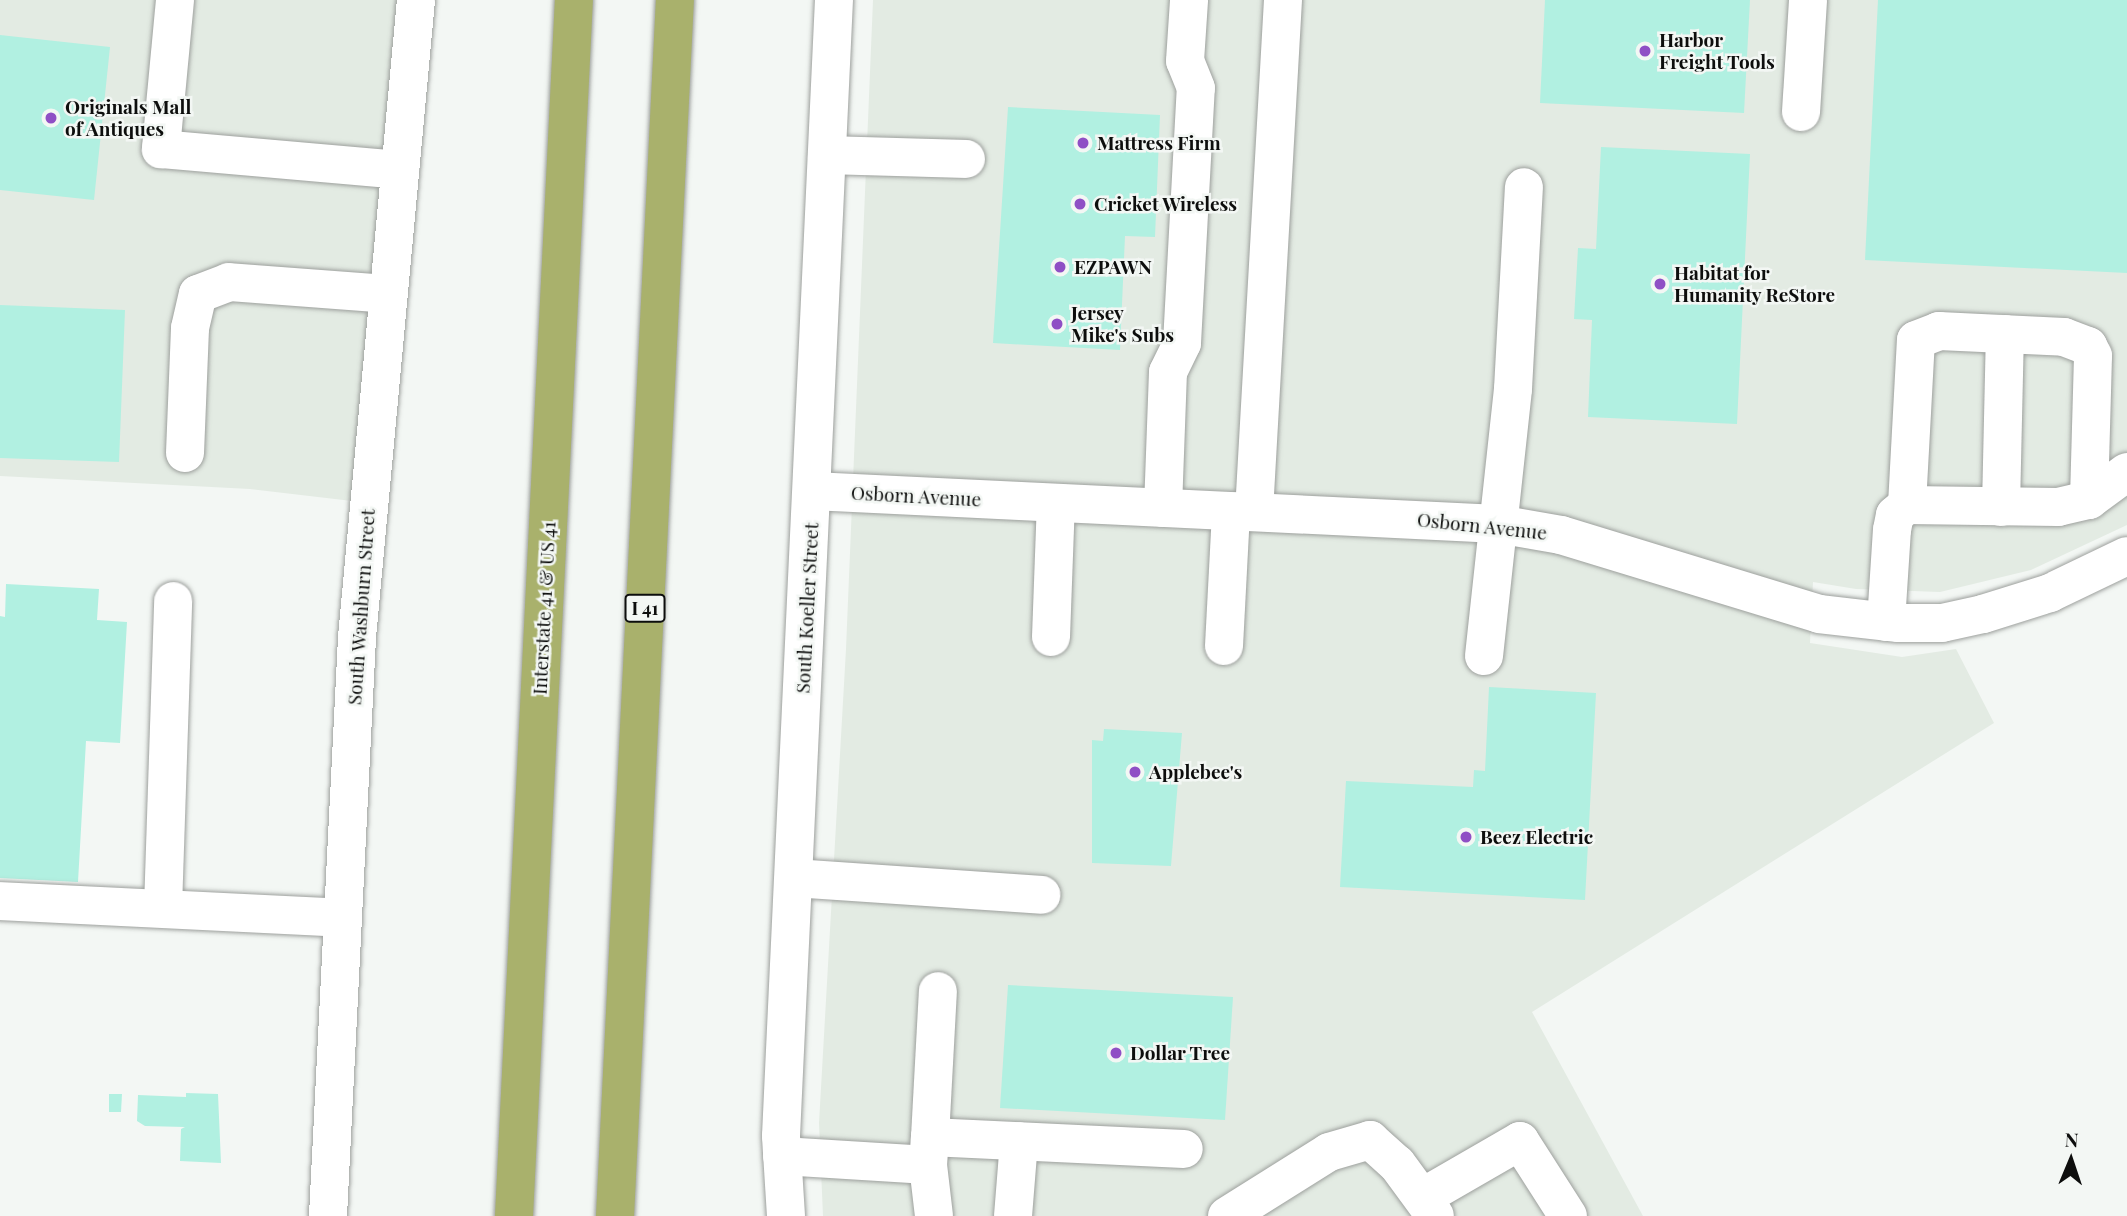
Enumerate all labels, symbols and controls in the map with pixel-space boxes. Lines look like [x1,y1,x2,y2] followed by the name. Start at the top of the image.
[1659,29,1775,73] place label: Harbor Freight Tools
[1637,43,1653,59] marker: Harbor Freight Tools
[65,96,191,140] place label: Originals Mall of Antiques
[43,110,59,126] marker: Originals Mall of Antiques
[1097,132,1221,154] place label: Mattress Firm
[1075,135,1091,151] marker: Mattress Firm
[1094,193,1238,215] place label: Cricket Wireless
[1072,196,1088,212] marker: Cricket Wireless
[1074,256,1152,278] place label: EZPAWN
[1052,259,1068,275] marker: EZPAWN
[1674,262,1836,306] place label: Habitat for Humanity ReStore
[1652,276,1668,292] marker: Habitat for Humanity ReStore
[1071,302,1174,346] place label: Jersey Mike's Subs
[1049,316,1065,332] marker: Jersey Mike's Subs
[850,481,982,511] street label: Osborn Avenue
[343,508,379,706] street label: South Washburn Street
[1416,508,1548,544] street label: Osborn Avenue
[528,520,560,696] street label: Interstate 41 & US 41
[791,522,823,694] street label: South Koeller Street
[624,594,666,622] road number: I 41
[1149,761,1242,783] place label: Applebee's
[1127,764,1143,780] marker: Applebee's
[1480,826,1593,848] place label: Beez Electric
[1458,829,1474,845] marker: Beez Electric
[1130,1042,1231,1064] place label: Dollar Tree
[1108,1045,1124,1061] marker: Dollar Tree
[2036,1125,2106,1195] north arrow
[2064,1126,2079,1152] text: N

